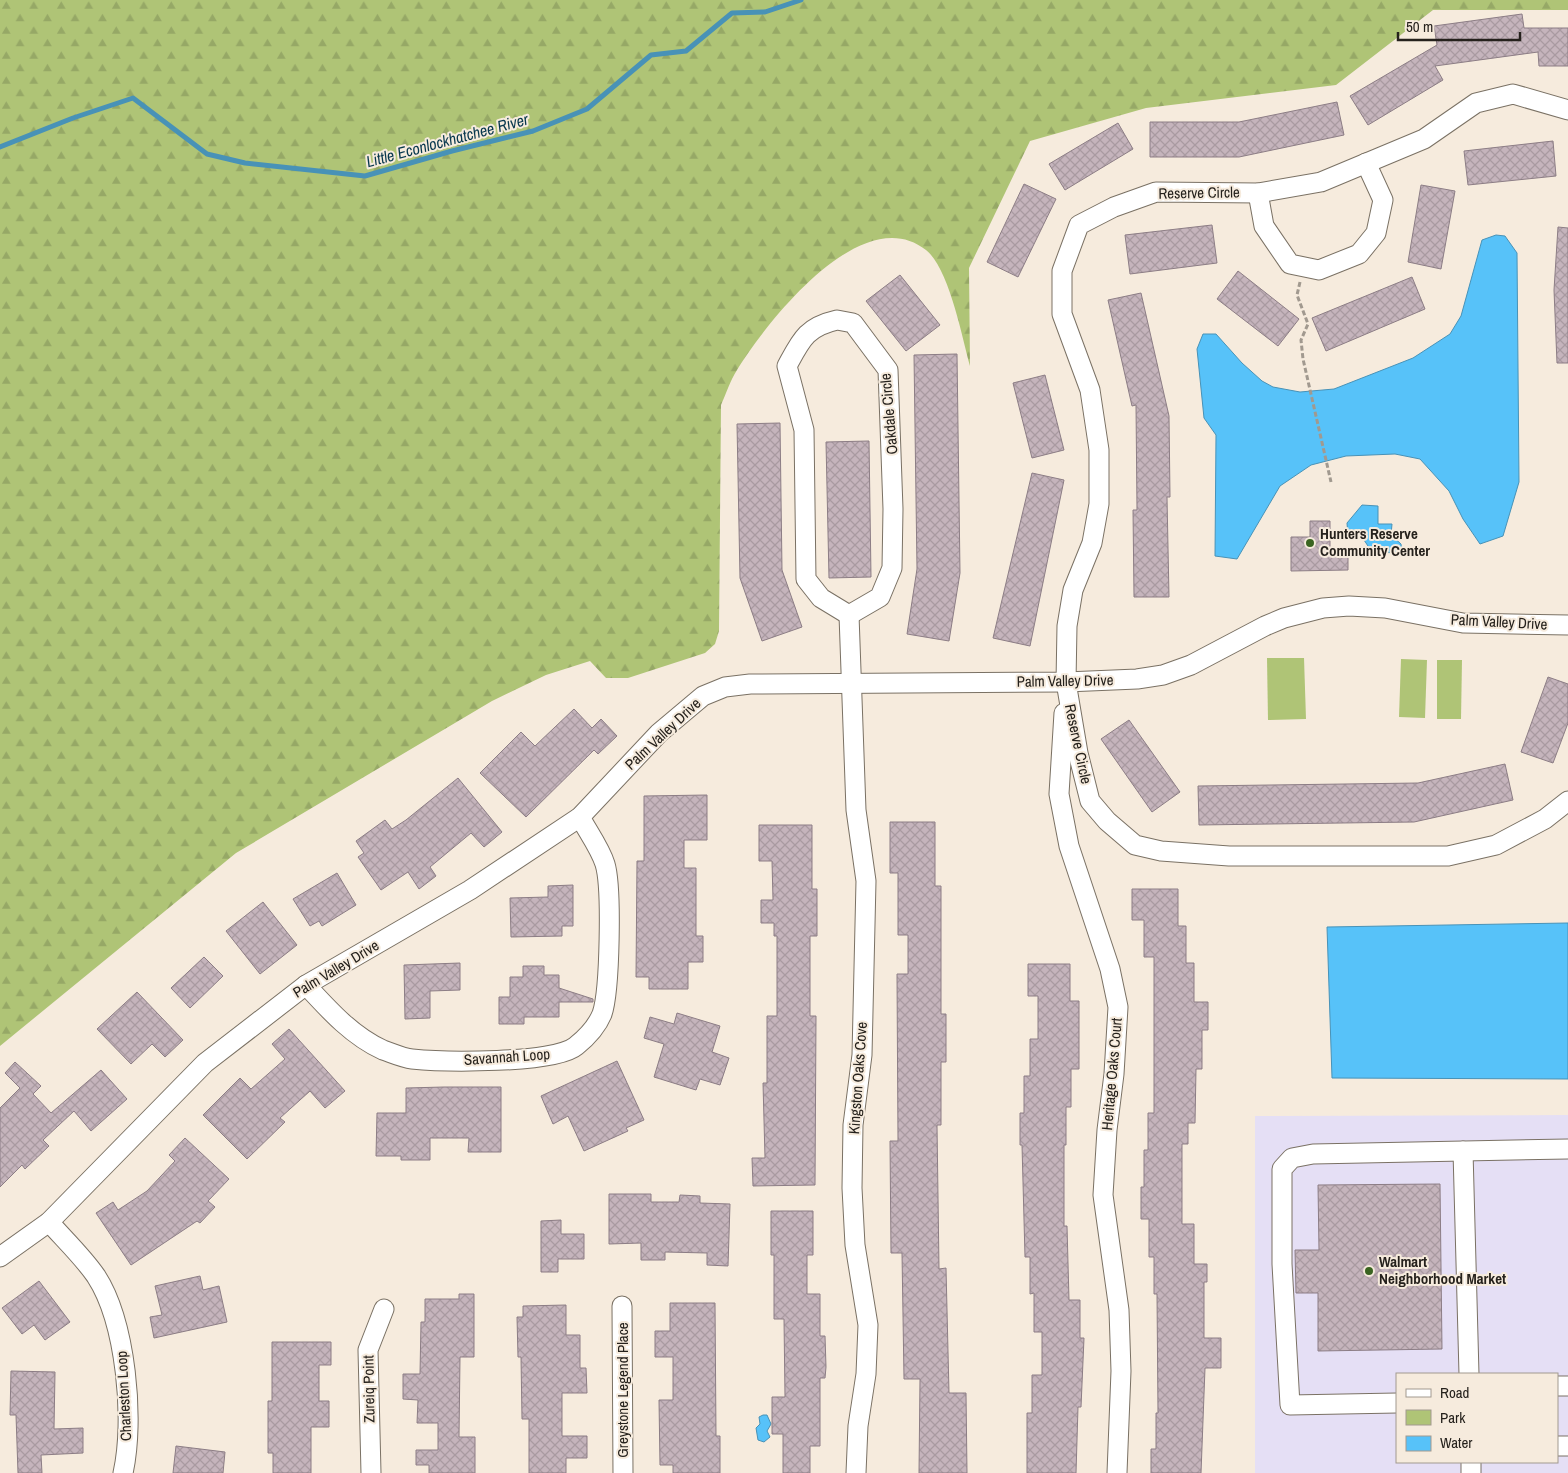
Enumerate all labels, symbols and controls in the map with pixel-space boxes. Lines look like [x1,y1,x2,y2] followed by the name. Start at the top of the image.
[1398,10,1520,42] scale bar
[1406,16,1433,37] text: 50 m
[363,108,531,172] water label: Little Econlockhatchee River
[1158,181,1240,204] street label: Reserve Circle
[874,372,903,455] street label: Oakdale Circle
[1320,523,1430,561] place label: Hunters Reserve Community Center
[1304,537,1316,549] marker: Hunters Reserve Community Center
[1450,608,1548,635] street label: Palm Valley Drive
[1016,669,1114,692] street label: Palm Valley Drive
[620,693,705,774] street label: Palm Valley Drive
[1060,702,1097,786] street label: Reserve Circle
[289,935,383,1003] street label: Palm Valley Drive
[1096,1016,1127,1131] street label: Heritage Oaks Court
[843,1021,872,1135] street label: Kingston Oaks Cove
[463,1043,551,1070] street label: Savannah Loop
[1379,1251,1506,1289] place label: Walmart Neighborhood Market
[1363,1265,1375,1277] marker: Walmart Neighborhood Market
[612,1322,633,1458] street label: Greystone Legend Place
[111,1350,136,1442] street label: Charleston Loop
[357,1354,380,1423] street label: Zureiq Point
[1396,1373,1558,1463] legend
[1440,1382,1469,1403] text: Road
[1440,1407,1466,1428] text: Park
[1440,1432,1472,1453] text: Water

